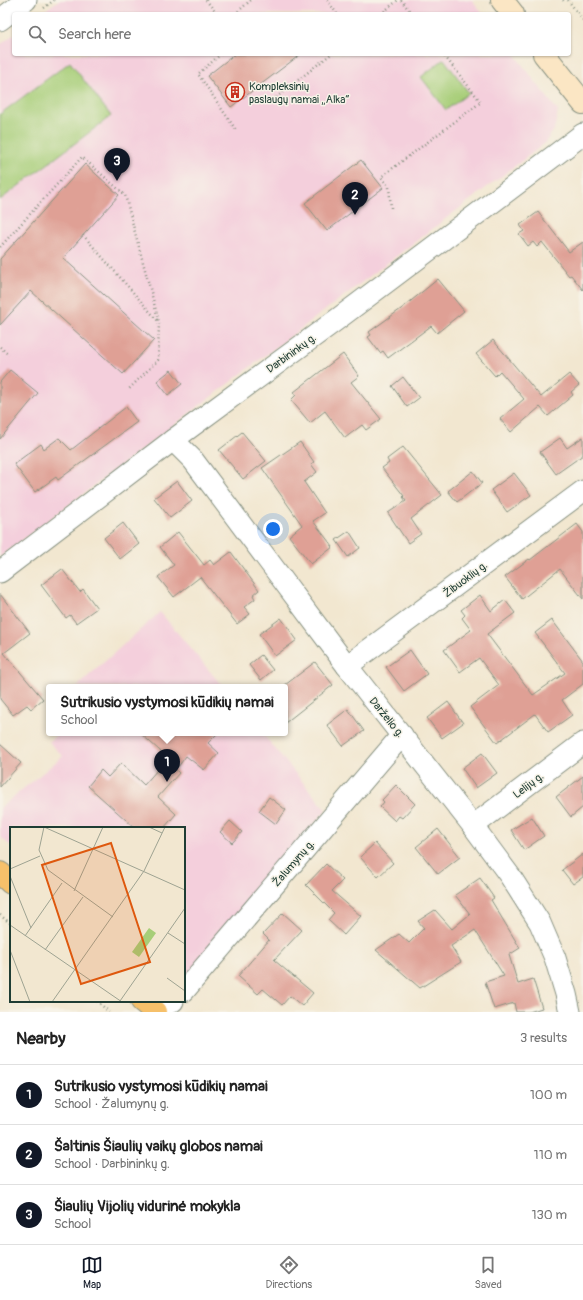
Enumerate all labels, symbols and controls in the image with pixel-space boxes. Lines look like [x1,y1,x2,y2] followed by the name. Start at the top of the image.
[12,12,571,56] search box
[26,23,48,45] icon: search
[58,25,131,44] text: Search here
[249,80,350,106] place label: Kompleksinių paslaugų namai „Alka“
[224,81,246,103] building icon: Kompleksinių paslaugų namai „Alka“
[104,148,130,181] pin: 3
[342,182,368,215] pin: 2
[264,331,319,376] street label: Darbininkų g.
[263,519,283,539] your location
[441,559,490,600] street label: Žibuoklių g.
[46,684,288,736] popup
[60,693,274,712] text: Sutrikusio vystymosi kūdikių namai
[366,695,407,740] street label: Darželio g.
[60,712,98,728] text: School
[154,749,180,782] pin: 1
[510,770,546,801] street label: Lelijų g.
[10,827,185,1002] inset map
[270,837,317,889] street label: Žalumynų g.
[16,1028,65,1049] text: Nearby
[520,1030,567,1046] text: 3 results
[54,1077,268,1096] text: Sutrikusio vystymosi kūdikių namai
[26,1087,32,1103] text: 1
[530,1087,567,1103] text: 100 m
[54,1096,169,1112] text: School · Žalumynų g.
[54,1137,263,1156] text: Šaltinis Šiaulių vaikų globos namai
[25,1147,33,1163] text: 2
[534,1147,567,1163] text: 110 m
[54,1156,170,1172] text: School · Darbininkų g.
[54,1197,241,1216] text: Šiaulių Vijolių vidurinė mokykla
[25,1207,33,1223] text: 3
[531,1207,567,1223] text: 130 m
[54,1216,91,1232] text: School
[81,1254,103,1291] tab: Map
[265,1254,312,1291] tab: Directions
[475,1254,502,1291] tab: Saved

